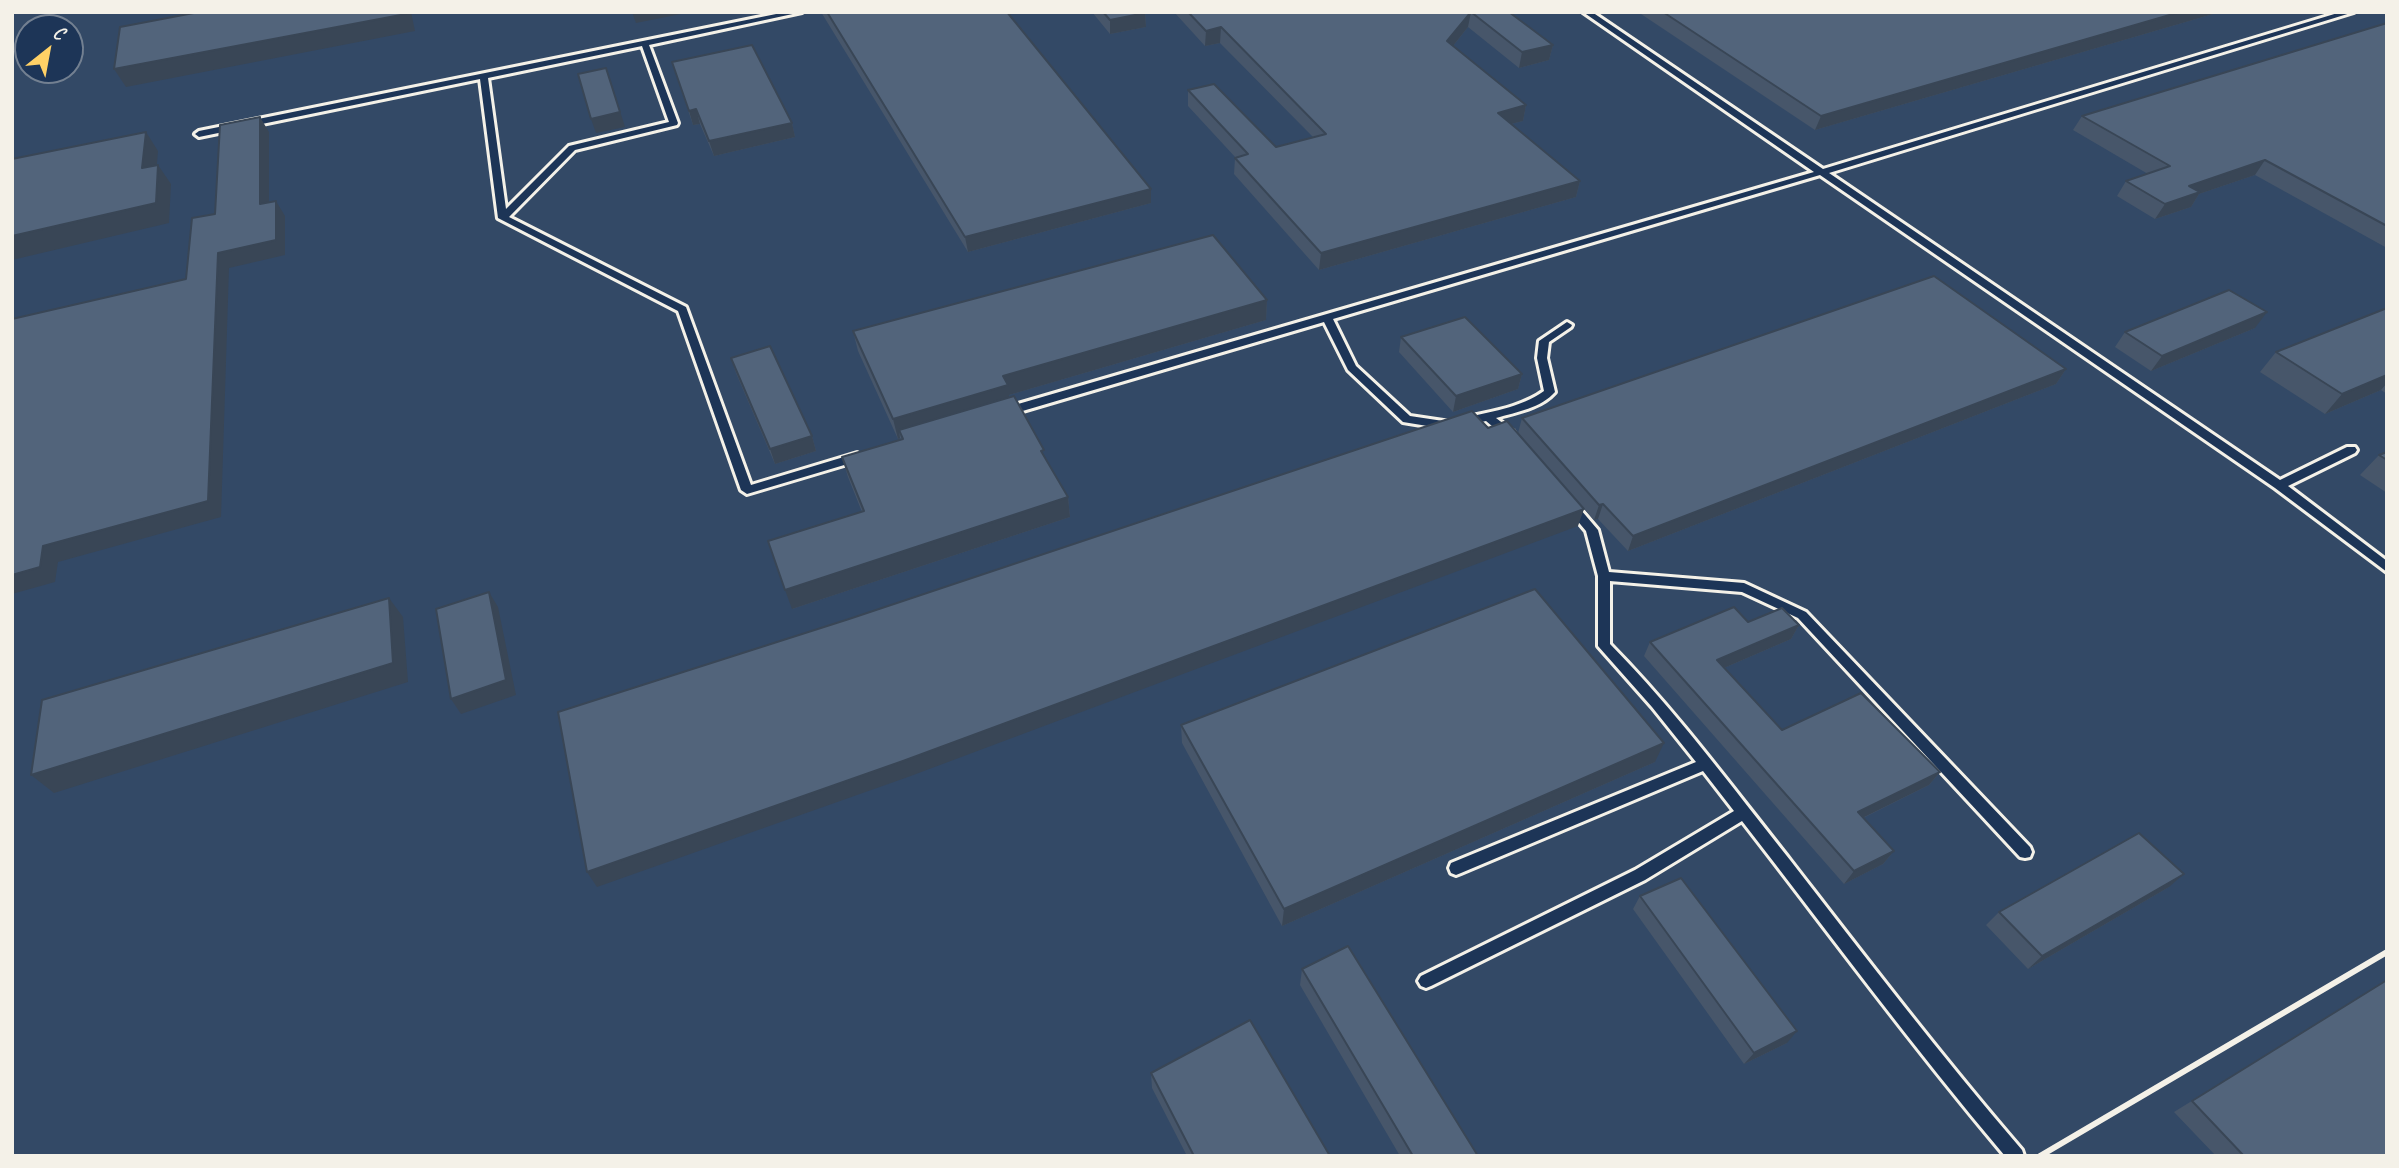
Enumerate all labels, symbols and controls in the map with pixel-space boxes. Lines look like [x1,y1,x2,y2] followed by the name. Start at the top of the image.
[14,14,84,84] north arrow
[49,20,69,45] text: С

